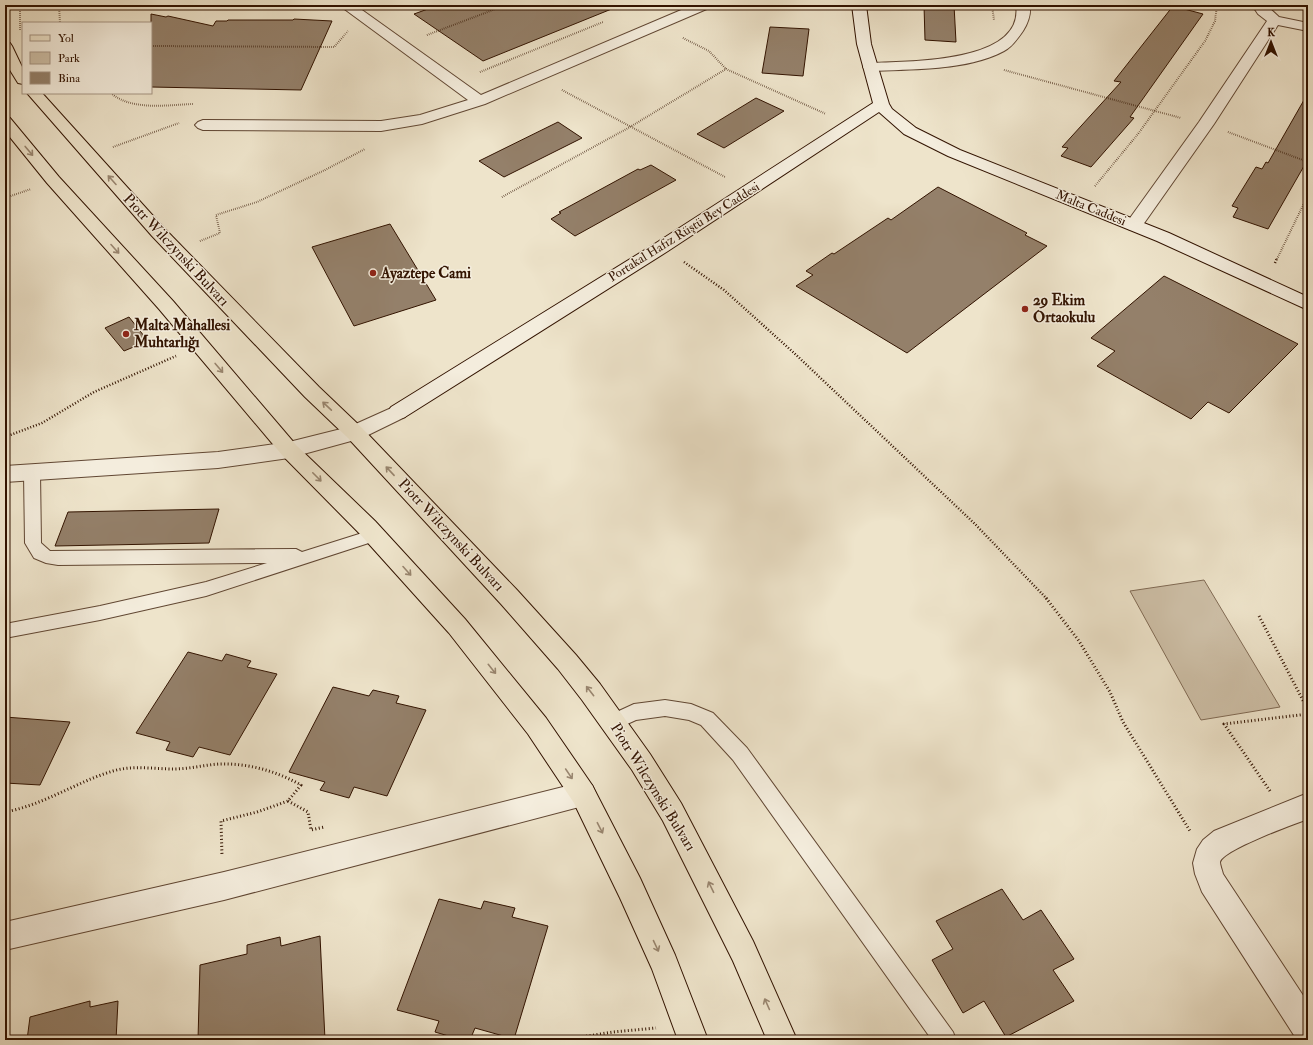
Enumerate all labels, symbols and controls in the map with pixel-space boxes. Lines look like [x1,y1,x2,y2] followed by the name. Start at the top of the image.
[22,22,152,94] legend
[1251,22,1291,62] north arrow
[1267,26,1276,39] text: K
[58,31,74,46] text: Yol
[58,51,80,66] text: Park
[58,71,81,86] text: Bina
[25,146,34,157] one-way arrow
[107,175,116,186] one-way arrow
[605,178,764,286] street label: Portakal Hafız Rüştü Bey Caddesi
[1054,187,1129,230] street label: Malta Caddesi
[119,190,233,310] street label: Piotr Wilczynski Bulvarı
[111,244,120,254] one-way arrow
[380,264,471,284] place label: Ayaztepe Cami
[368,268,378,278] marker: Ayaztepe Cami
[1033,291,1096,327] place label: 29 Ekim Ortaokulu
[1020,304,1030,314] marker: 29 Ekim Ortaokulu
[133,316,230,353] place label: Malta Mahallesi Muhtarlığı
[121,329,131,339] marker: Malta Mahallesi Muhtarlığı
[215,362,224,373] one-way arrow
[321,402,332,411] one-way arrow
[385,466,395,476] one-way arrow
[312,473,322,482] one-way arrow
[394,475,508,595] street label: Piotr Wilczynski Bulvarı
[403,566,412,576] one-way arrow
[488,664,496,675] one-way arrow
[586,686,594,697] one-way arrow
[606,720,700,854] street label: Piotr Wilczynski Bulvarı
[565,768,573,779] one-way arrow
[597,822,604,834] one-way arrow
[707,881,714,893] one-way arrow
[653,939,661,951] one-way arrow
[763,998,770,1010] one-way arrow

